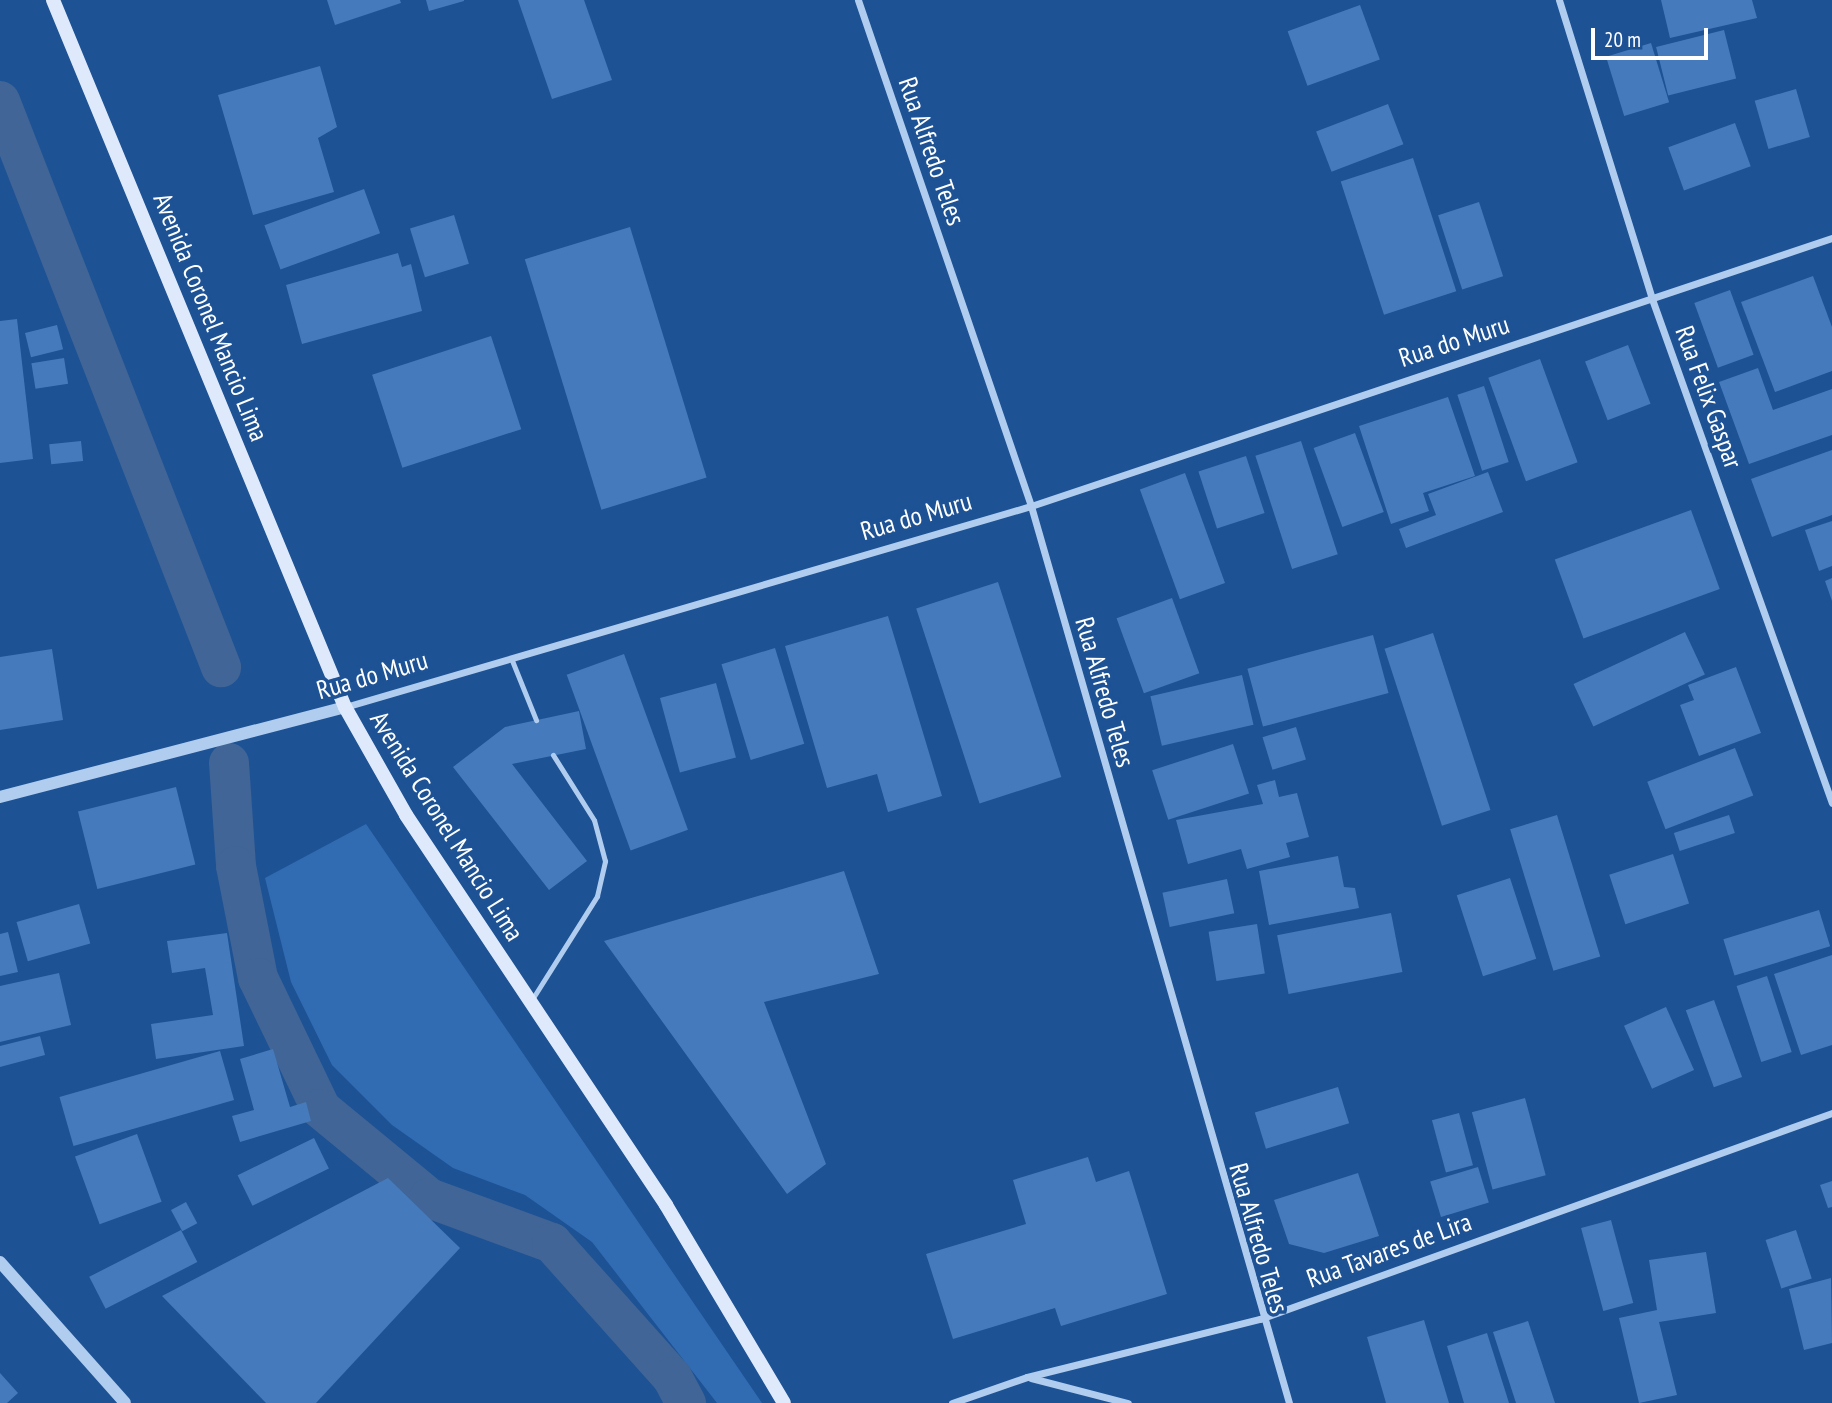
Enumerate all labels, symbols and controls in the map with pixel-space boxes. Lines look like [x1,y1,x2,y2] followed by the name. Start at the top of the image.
[1594,14,1711,58] scale bar
[1604,26,1641,53] text: 20 m
[892,72,972,230] street label: Rua Alfredo Teles
[147,188,275,446] street label: Avenida Coronel Mancio Lima
[1395,309,1513,373] street label: Rua do Muru
[1669,321,1749,473] street label: Rua Felix Gaspar
[857,485,975,547] street label: Rua do Muru
[1069,613,1141,771] street label: Rua Alfredo Teles
[313,644,431,706] street label: Rua do Muru
[364,705,530,947] street label: Avenida Coronel Mancio Lima
[1223,1159,1295,1317] street label: Rua Alfredo Teles
[1302,1206,1476,1294] street label: Rua Tavares de Lira

